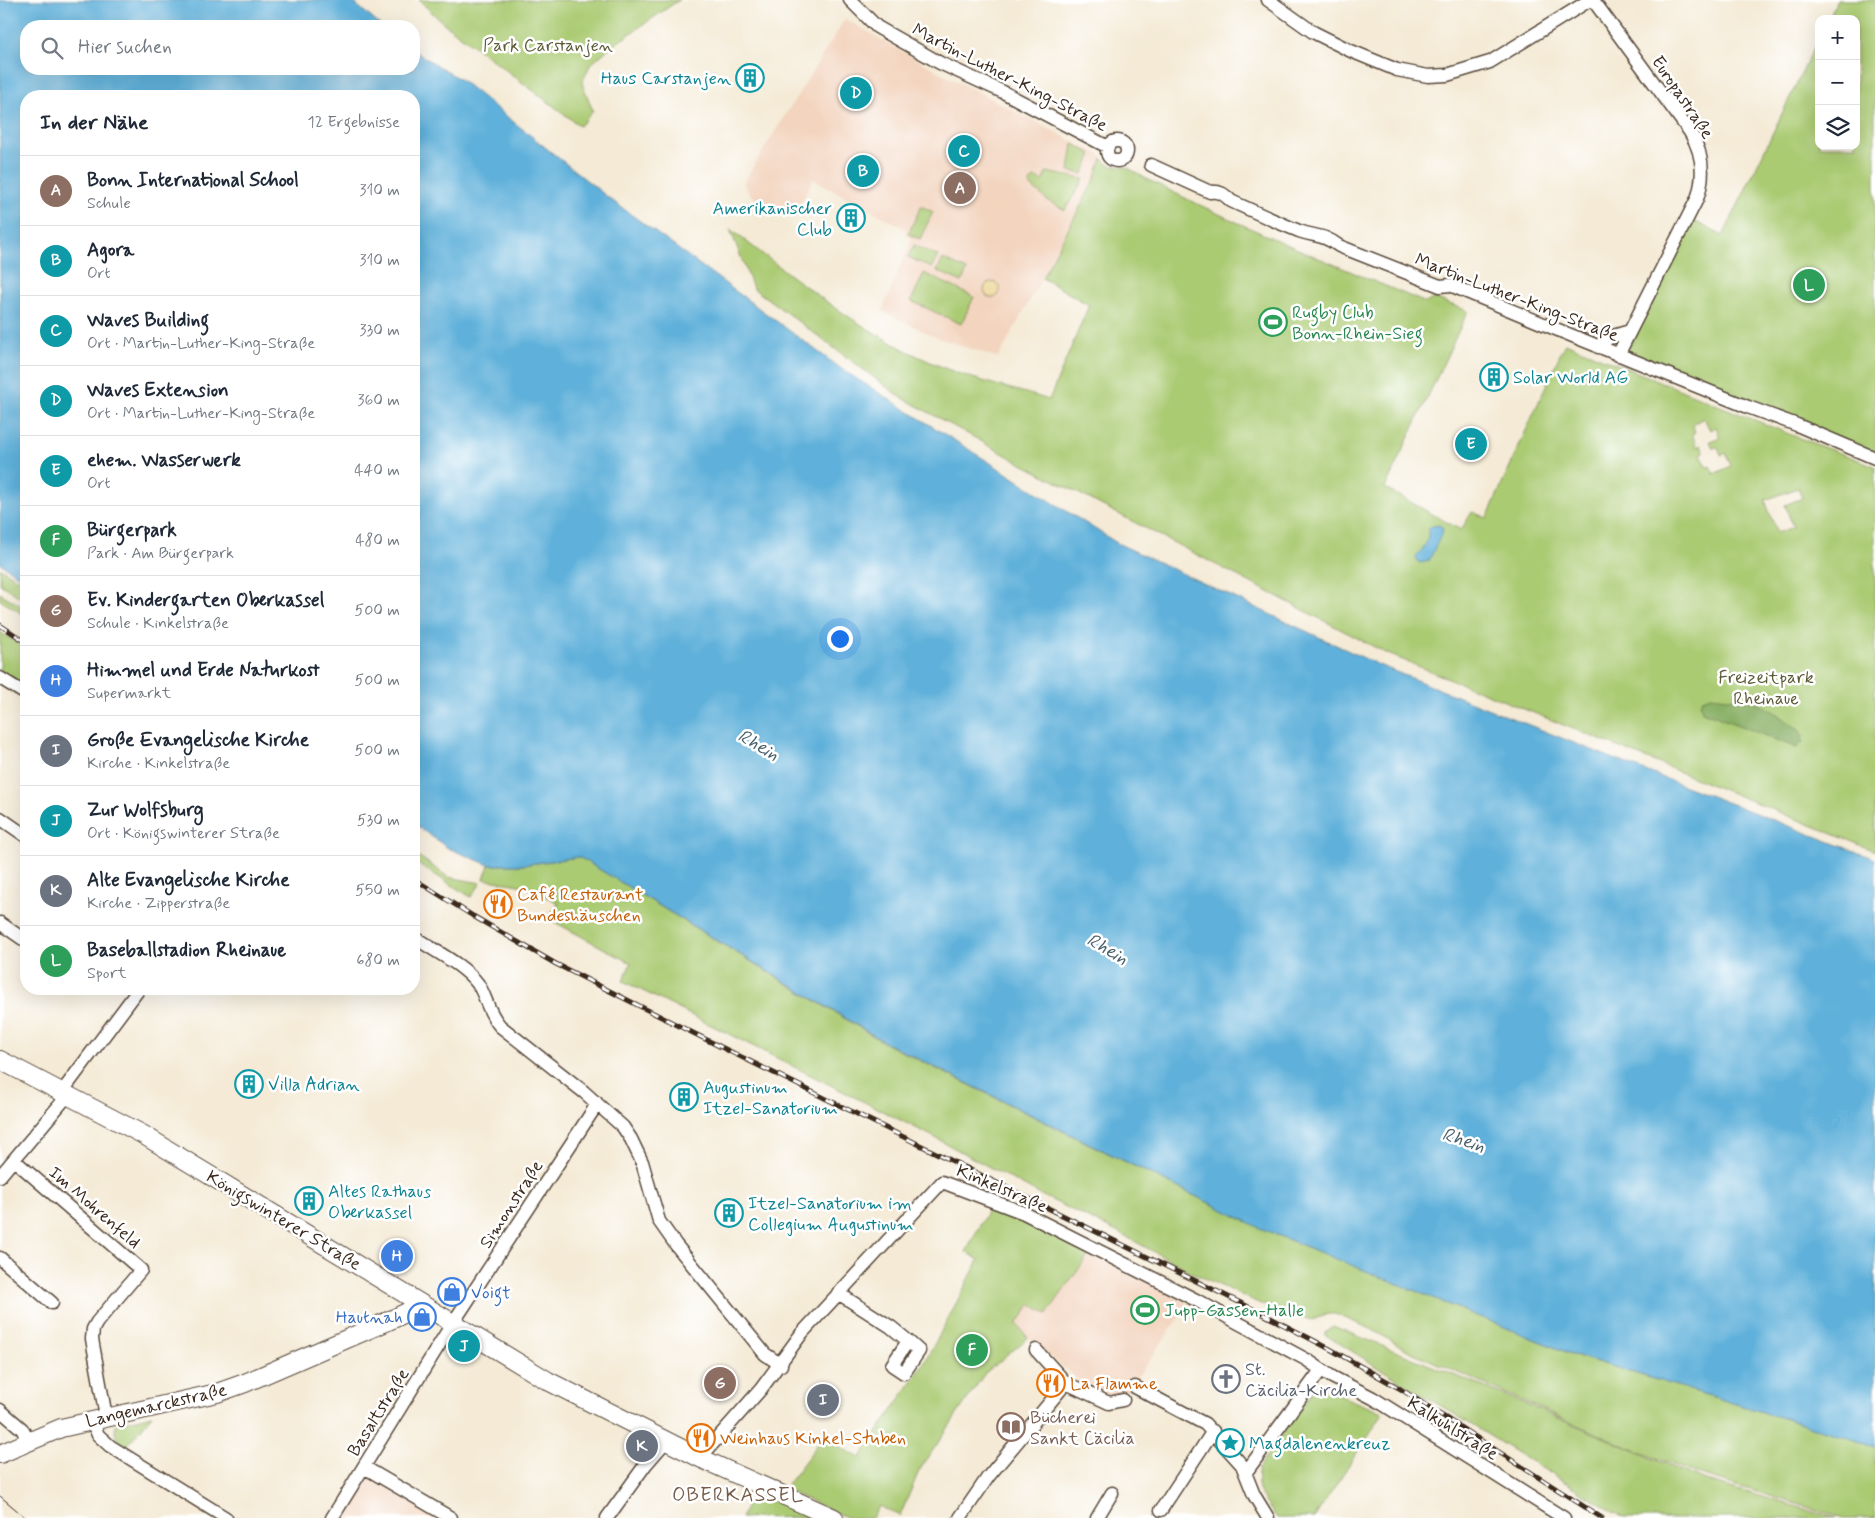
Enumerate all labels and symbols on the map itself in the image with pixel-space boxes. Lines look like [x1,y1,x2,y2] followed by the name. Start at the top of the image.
[907,18,1112,139] street label: Martin-Luther-King-Straße
[483,34,613,58] park label: Park Carstanjen
[1645,51,1719,144] street label: Europastraße
[735,63,765,93] building icon: Haus Carstanjen
[601,67,731,91] place label: Haus Carstanjen
[840,74,872,112] pin: D
[948,132,980,170] pin: C
[847,152,879,190] pin: B
[944,169,976,207] pin: A
[713,197,832,242] place label: Amerikanischer Club
[836,203,866,233] building icon: Amerikanischer Club
[1411,248,1622,349] street label: Martin-Luther-King-Straße
[1793,266,1825,304] pin: L
[1292,301,1423,348] place label: Rugby Club Bonn-Rhein-Sieg
[1258,307,1288,337] sports icon: Rugby Club Bonn-Rhein-Sieg
[1479,362,1509,392] building icon: Solar World AG
[1513,366,1628,390] place label: Solar World AG
[1455,425,1487,463] pin: E
[827,626,853,652] your location
[1718,666,1814,711] park label: Freizeitpark Rheinaue
[733,724,783,767] water label: Rhein
[517,883,644,928] place label: Café Restaurant Bundeshäuschen
[483,889,513,919] restaurant icon: Café Restaurant Bundeshäuschen
[1082,928,1132,971] water label: Rhein
[234,1069,264,1099] building icon: Villa Adrian
[268,1073,360,1097] place label: Villa Adrian
[703,1076,838,1121] place label: Augustinum Itzel-Sanatorium
[669,1082,699,1112] building icon: Augustinum Itzel-Sanatorium
[1439,1122,1488,1159] water label: Rhein
[474,1156,549,1253] street label: Simonstraße
[953,1159,1051,1219] street label: Kinkelstraße
[43,1161,145,1254] street label: Im Mohrenfeld
[201,1165,365,1278] street label: Königswinterer Straße
[328,1180,431,1225] place label: Altes Rathaus Oberkassel
[294,1186,324,1216] building icon: Altes Rathaus Oberkassel
[748,1192,914,1237] place label: Itzel-Sanatorium im Collegium Augustinum
[714,1198,744,1228] building icon: Itzel-Sanatorium im Collegium Augustinum
[381,1237,413,1275] pin: H
[437,1277,467,1307] shop icon: Voigt
[471,1281,511,1307] place label: Voigt
[1130,1295,1160,1325] sports icon: Jupp-Gassen-Halle
[1164,1299,1304,1323] place label: Jupp-Gassen-Halle
[407,1302,437,1332] shop icon: Hautnah
[336,1306,403,1330] place label: Hautnah
[448,1327,480,1365] pin: J
[956,1331,988,1369] pin: F
[1245,1358,1357,1403] place label: St. Cäcilia-Kirche
[342,1364,416,1461] street label: Basaltstraße
[704,1364,736,1402] pin: G
[1211,1364,1241,1394] church icon: St. Cäcilia-Kirche
[1036,1368,1066,1398] restaurant icon: La Flamme
[1070,1372,1157,1396] place label: La Flamme
[83,1378,229,1435] street label: Langemarckstraße
[807,1381,839,1419] pin: I
[1402,1391,1503,1466] street label: Kalkuhlstraße
[1030,1406,1135,1451] place label: Bücherei Sankt Cäcilia
[996,1412,1026,1442] library icon: Bücherei Sankt Cäcilia
[686,1423,716,1453] restaurant icon: Weinhaus Kinkel-Stuben
[626,1427,658,1465] pin: K
[720,1427,906,1451] place label: Weinhaus Kinkel-Stuben
[1215,1428,1245,1458] place icon: Magdalenenkreuz
[1249,1432,1390,1458] place label: Magdalenenkreuz
[672,1482,804,1509] district label: OBERKASSEL

